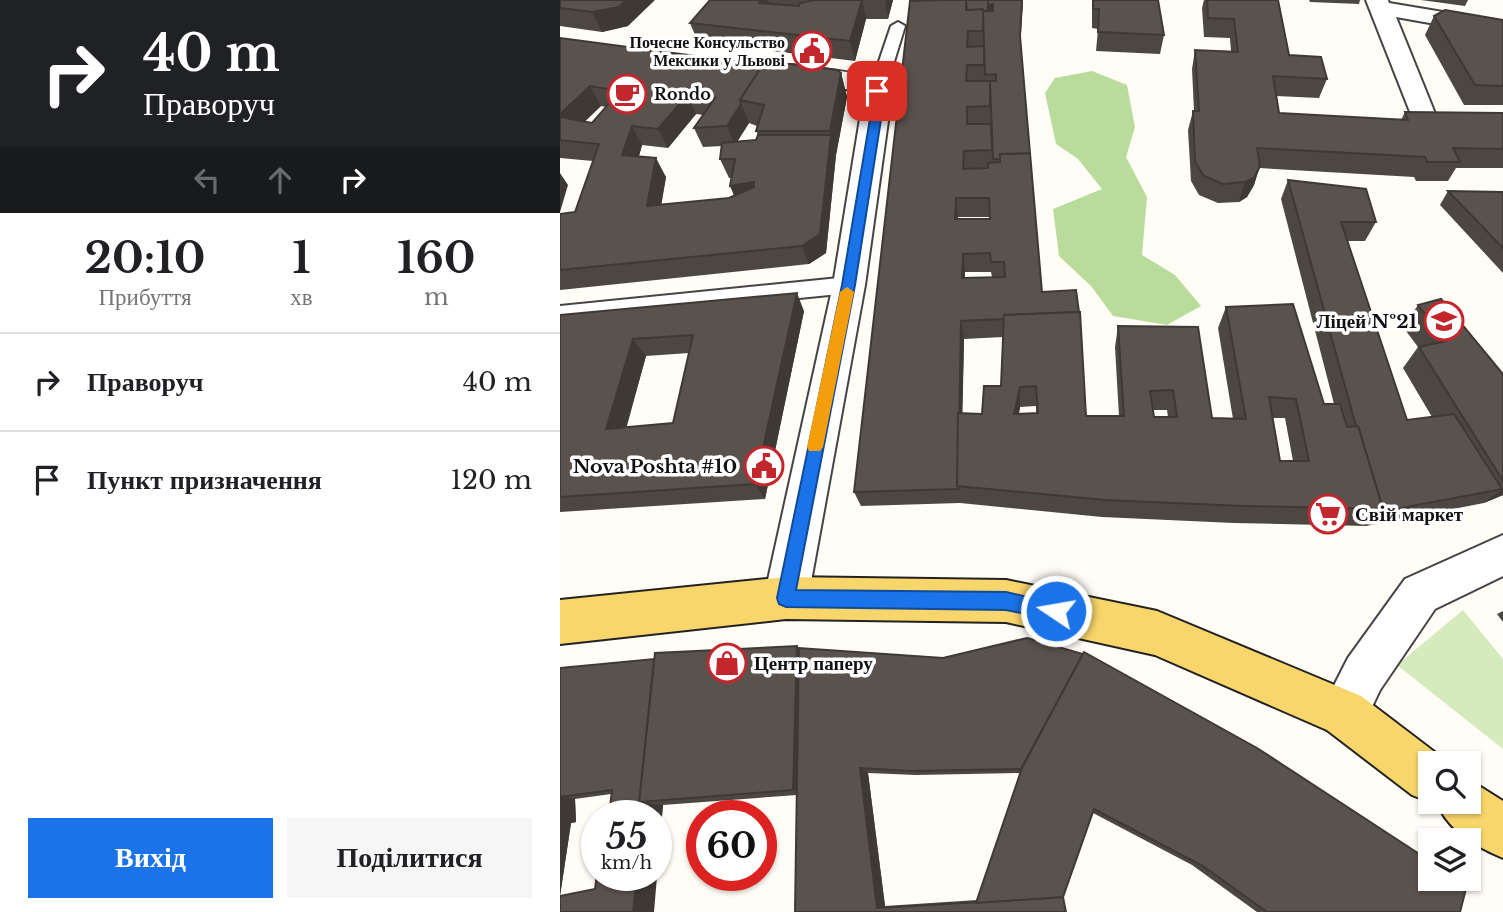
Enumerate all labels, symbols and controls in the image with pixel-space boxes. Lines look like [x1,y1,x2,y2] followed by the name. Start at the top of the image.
[143,23,280,84] text: 40 m
[28,28,119,119] icon: right
[791,30,833,72] public building icon: Почесне Консульство Мексики у Львові
[630,32,786,70] place label: Почесне Консульство Мексики у Львові
[847,61,907,121] pin
[858,72,896,110] icon: arrive
[606,73,648,115] cafe icon: Rondo
[143,84,275,124] text: Праворуч
[654,84,711,104] place label: Rondo
[188,161,226,199] icon: left
[261,161,299,199] icon: ahead
[334,161,372,199] icon: right
[85,232,206,284] text: 20:10
[292,232,310,284] text: 1
[397,232,475,284] text: 160
[99,283,192,311] text: Прибуття
[290,283,313,311] text: хв
[424,283,449,311] text: m
[1423,300,1465,342] school or university icon: Ліцей №21
[1316,310,1417,333] place label: Ліцей №21
[28,363,66,401] icon: right
[87,366,203,398] text: Праворуч
[463,366,532,398] text: 40 m
[743,445,785,487] public building icon: Nova Poshta #10
[573,455,737,478] place label: Nova Poshta #10
[28,461,66,499] icon: arrive
[87,464,322,496] text: Пункт призначення
[450,464,532,496] text: 120 m
[1307,493,1349,535] supermarket icon: Свiй маркет
[1355,503,1464,526] place label: Свiй маркет
[1019,574,1093,648] position arrow
[706,642,748,684] shop icon: Центр паперу
[754,652,873,675] place label: Центр паперу
[1418,751,1481,891] map controls
[1418,751,1481,814] button: search
[686,800,777,891] speed limit sign: 60
[606,815,647,858] text: 55
[28,818,273,898] button: Вихід
[287,818,532,898] button: Поділитися
[1418,828,1481,891] button: layers
[601,852,652,874] text: km/h

